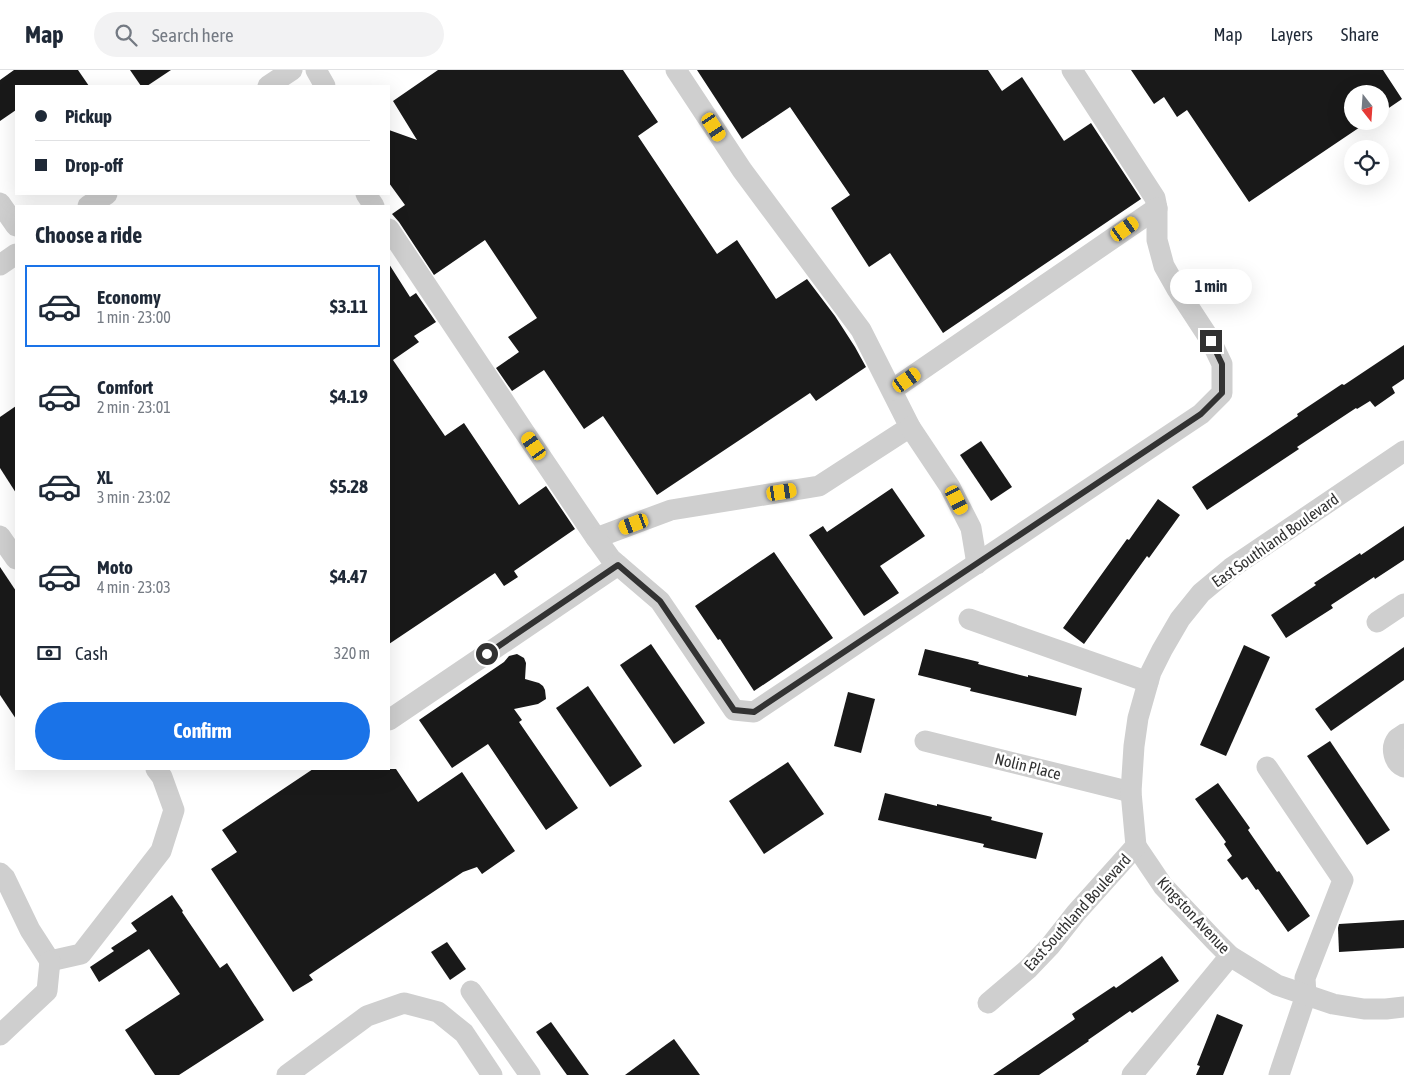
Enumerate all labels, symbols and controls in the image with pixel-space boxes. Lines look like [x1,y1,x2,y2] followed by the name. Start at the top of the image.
[94,12,444,57] search box
[25,21,64,48] text: Map
[112,21,140,49] icon: search
[152,24,234,46] text: Search here
[1213,24,1242,45] text: Map
[1270,24,1313,45] text: Layers
[1341,24,1379,45] text: Share
[1344,85,1389,130] north arrow
[1344,85,1389,185] map controls
[65,105,112,127] text: Pickup
[699,110,728,144] car
[1344,140,1389,185] button: locate
[65,154,123,176] text: Drop-off
[1108,214,1141,244] car
[35,222,142,248] text: Choose a ride
[1170,268,1252,304] callout: 1 min
[1195,277,1227,295] text: 1 min
[37,284,82,329] icon: car
[97,286,161,308] text: Economy
[330,295,368,317] text: $3.11
[97,308,171,326] text: 1 min · 23:00
[1200,330,1222,352] route end
[890,365,923,395] car
[37,374,82,419] icon: car
[97,376,153,398] text: Comfort
[330,385,368,407] text: $4.19
[97,398,171,416] text: 2 min · 23:01
[519,429,548,463] car
[37,464,82,509] icon: car
[97,466,113,488] text: XL
[330,475,368,497] text: $5.28
[766,482,797,502] car
[943,483,970,517] car
[97,488,171,506] text: 3 min · 23:02
[1208,489,1342,591] street label: East Southland Boulevard
[617,512,650,536] car
[37,554,82,599] icon: car
[97,556,133,578] text: Moto
[330,565,368,587] text: $4.47
[97,578,171,596] text: 4 min · 23:03
[35,639,63,667] icon: cash
[75,642,108,664] text: Cash
[476,643,498,665] route start
[334,644,370,662] text: 320 m
[35,702,370,760] button: Confirm
[993,749,1063,783] street label: Nolin Place
[1020,850,1134,974] street label: East Southland Boulevard
[1153,873,1234,958] street label: Kingston Avenue

